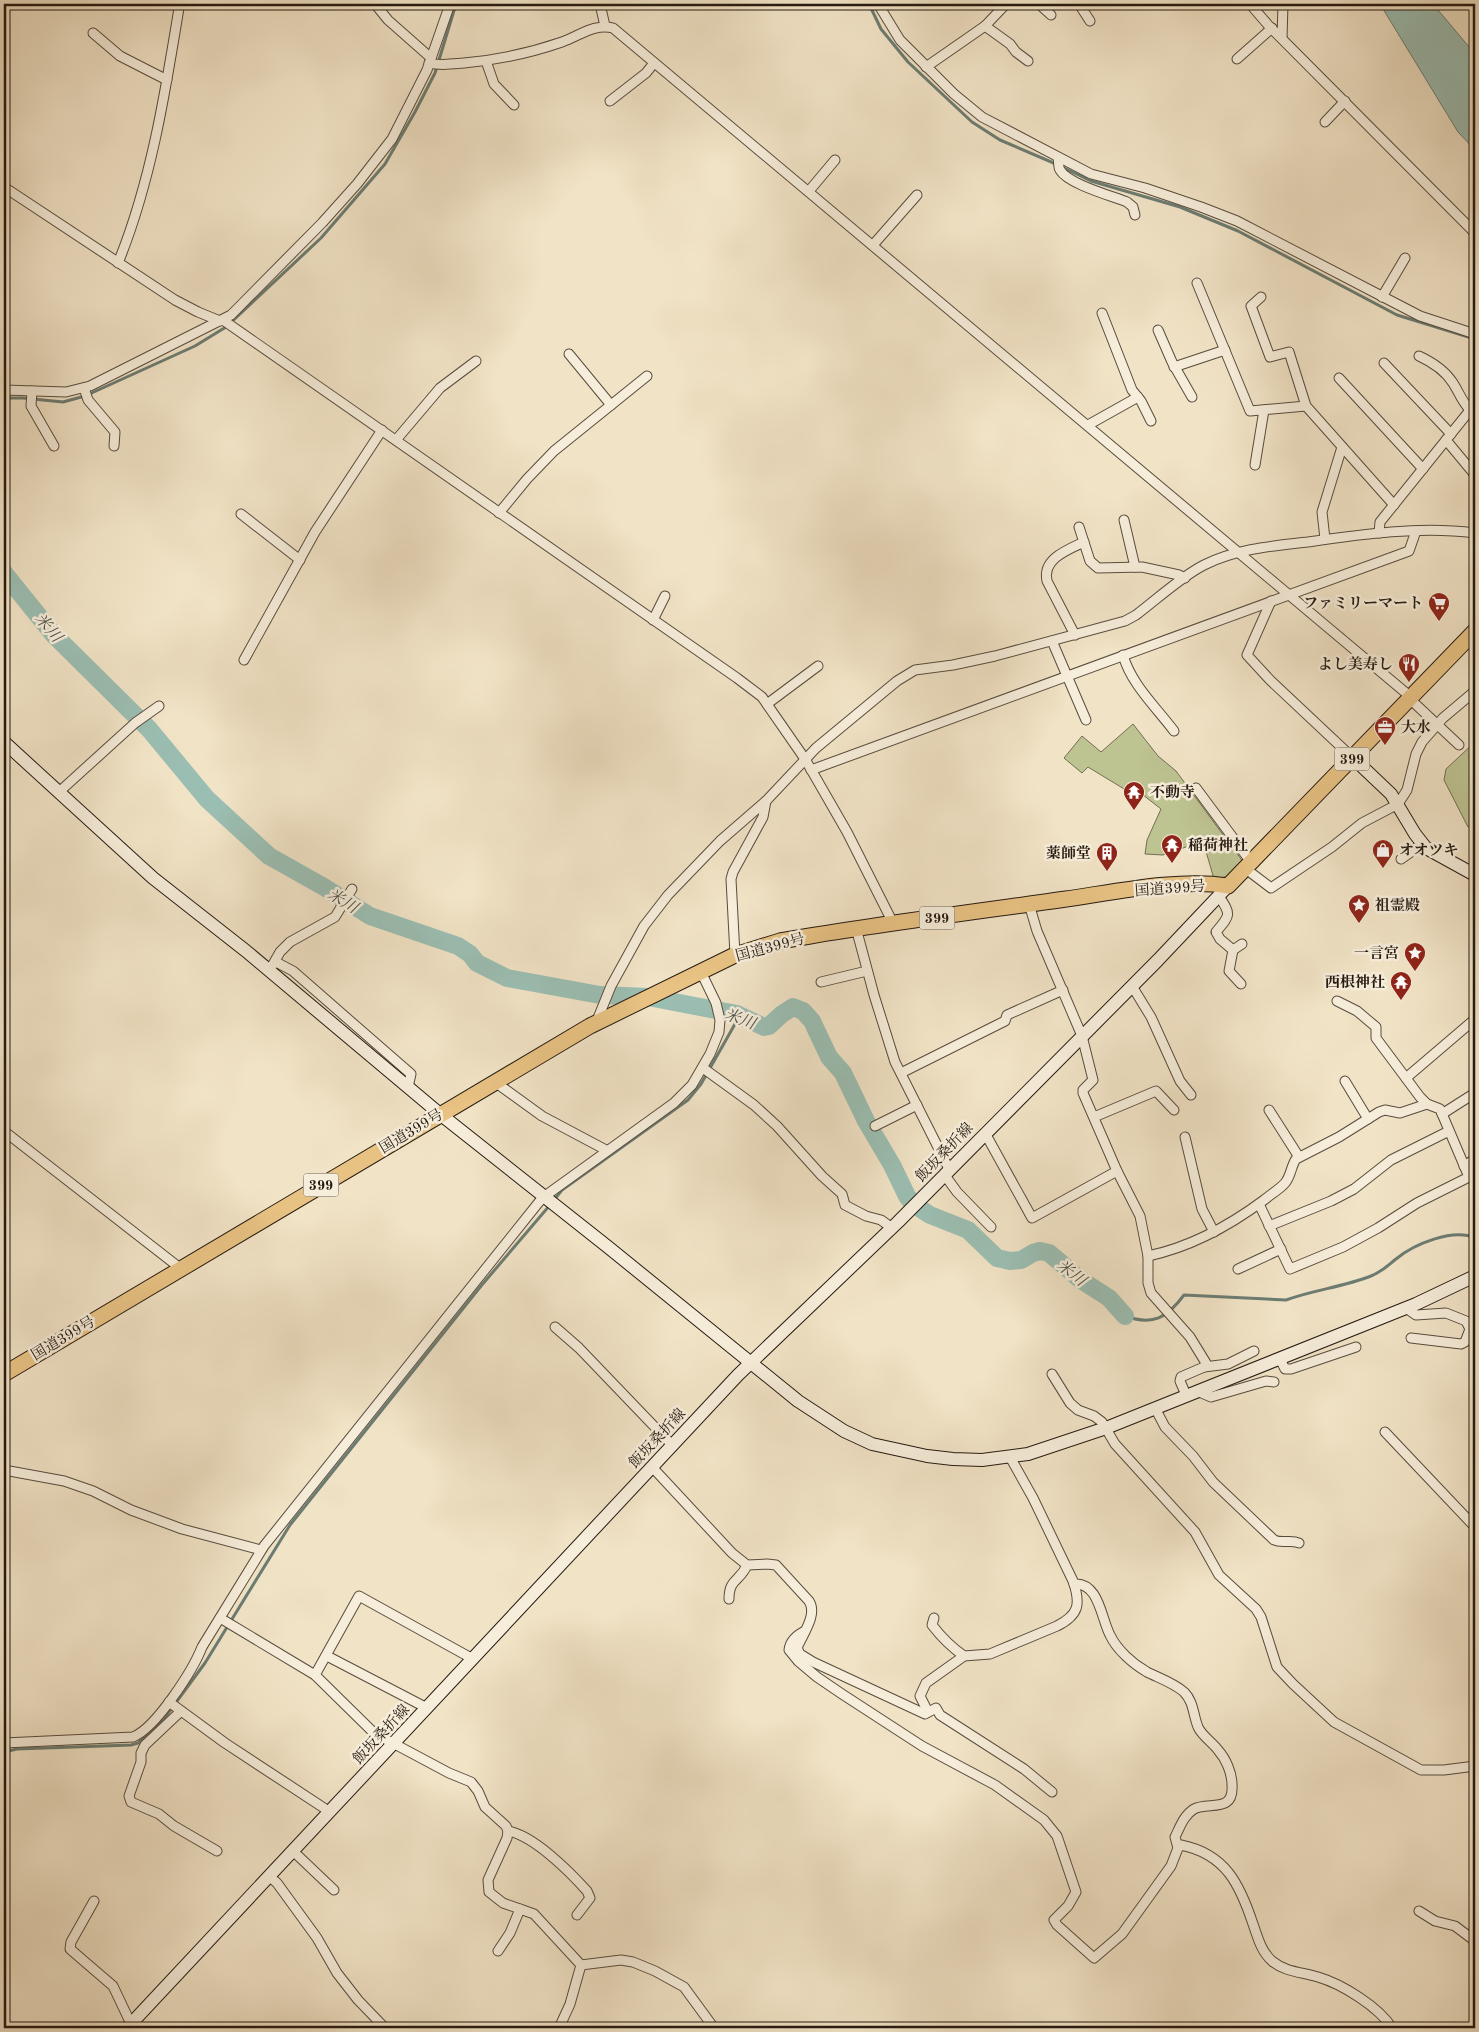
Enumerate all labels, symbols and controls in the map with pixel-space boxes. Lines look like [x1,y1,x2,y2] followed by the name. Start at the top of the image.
[1427,591,1451,622] supermarket icon: ファミリーマート
[1303,596,1423,612] place label: ファミリーマート
[31,610,67,647] water label: 米川
[1397,652,1421,683] restaurant icon: よし美寿し
[1318,656,1393,673] place label: よし美寿し
[1373,715,1397,746] office icon: 大水
[1401,719,1431,736] place label: 大水
[1334,748,1370,771] road number: 399
[1122,780,1146,811] temple icon: 不動寺
[1150,784,1195,801] place label: 不動寺
[1160,833,1184,864] temple icon: 稲荷神社
[1188,837,1248,854] place label: 稲荷神社
[1371,838,1395,869] shop icon: オオツキ
[1095,841,1119,872] building icon: 薬師堂
[1399,842,1459,859] place label: オオツキ
[1046,845,1091,862] place label: 薬師堂
[1134,878,1206,899] street label: 国道399号
[324,885,363,918] water label: 米川
[1347,893,1371,924] place icon: 祖霊殿
[1374,897,1420,914] place label: 祖霊殿
[920,906,954,930] road number: 399
[734,930,807,965] street label: 国道399号
[1403,941,1427,972] place icon: 一言宮
[1354,945,1399,962] place label: 一言宮
[1389,970,1413,1001] temple icon: 西根神社
[1325,974,1385,991] place label: 西根神社
[722,1005,760,1034] water label: 米川
[376,1106,446,1157] street label: 国道399号
[912,1119,977,1185] street label: 飯坂桑折線
[304,1174,338,1196] road number: 399
[1053,1256,1091,1291] water label: 米川
[28,1313,98,1364] street label: 国道399号
[626,1405,689,1472] street label: 飯坂桑折線
[350,1701,413,1768] street label: 飯坂桑折線

